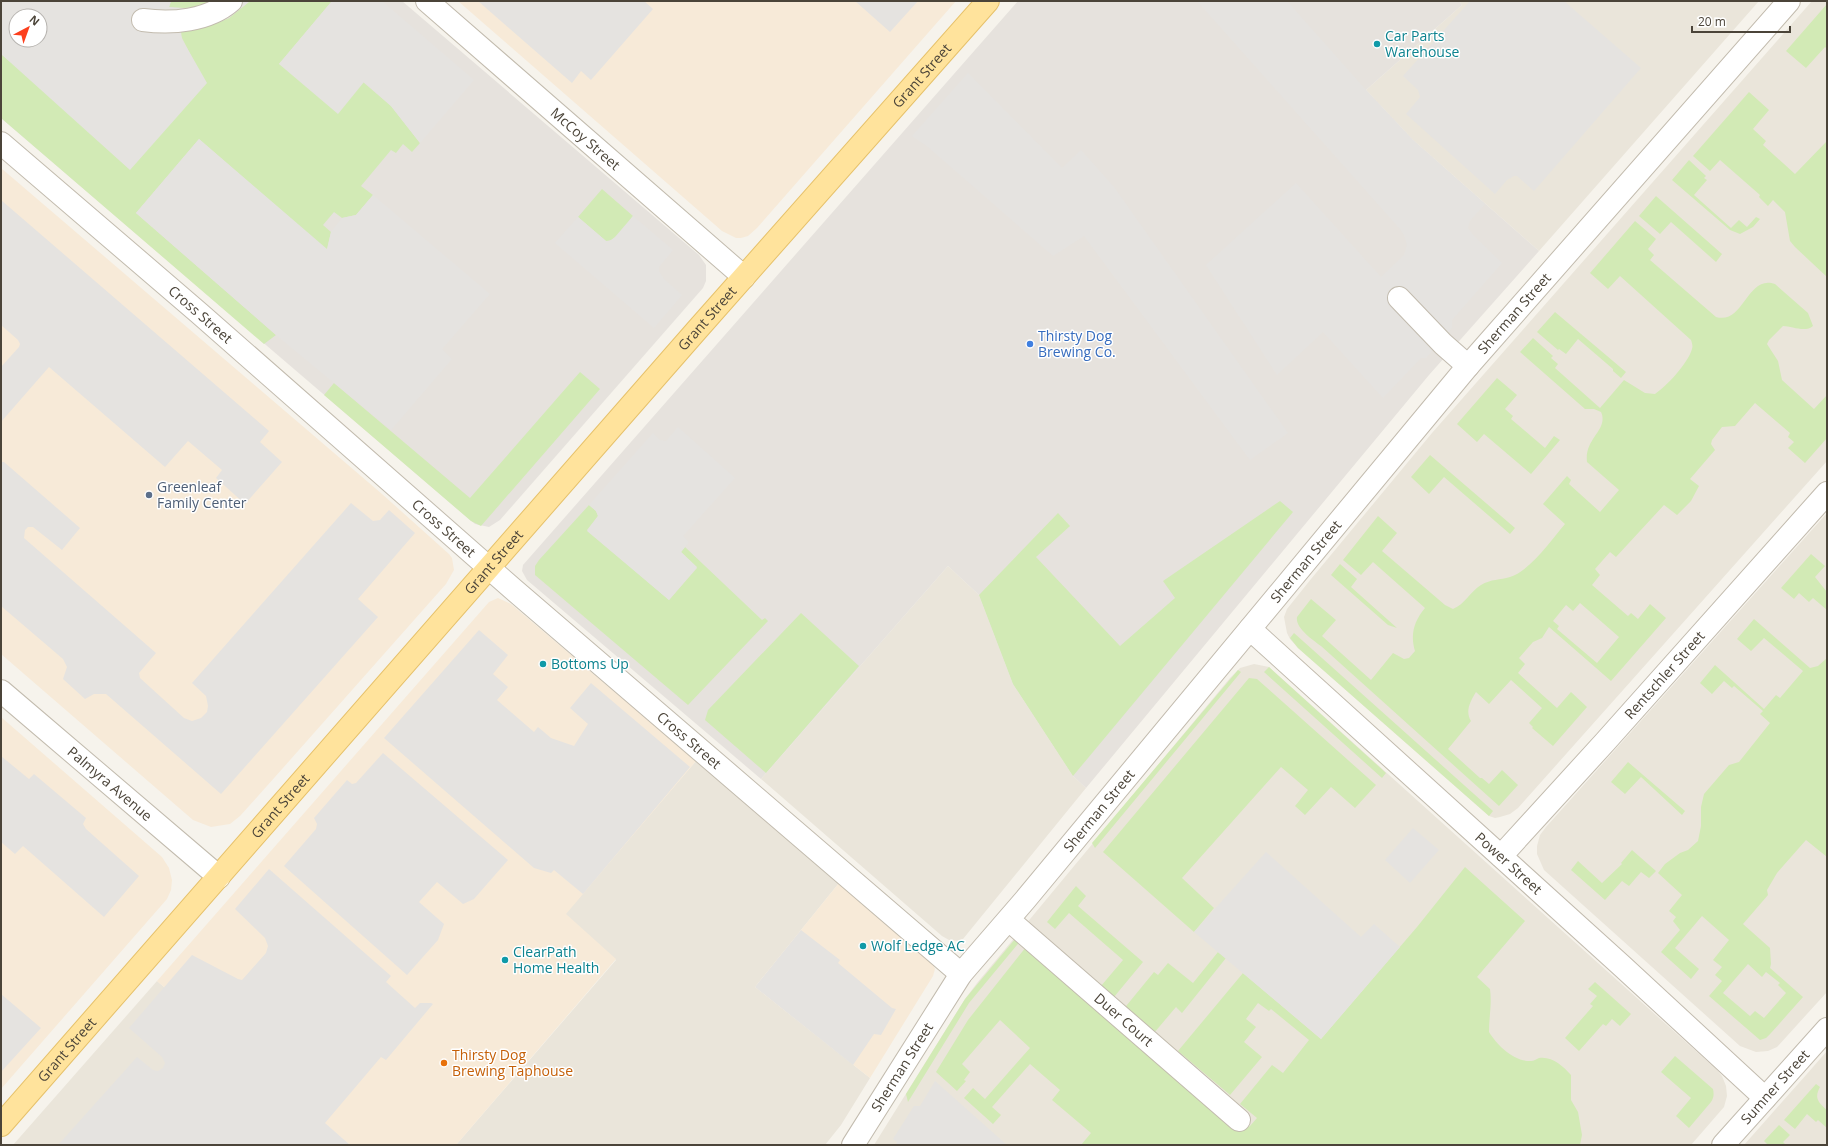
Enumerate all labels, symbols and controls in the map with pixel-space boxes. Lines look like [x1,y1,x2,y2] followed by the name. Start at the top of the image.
[8,8,48,48] north arrow
[1692,8,1790,34] scale bar
[27,11,43,29] text: N
[1698,13,1726,30] text: 20 m
[1385,26,1460,61] place label: Car Parts Warehouse
[888,39,955,112] street label: Grant Street
[1372,39,1382,49] marker: Car Parts Warehouse
[547,103,625,174] street label: McCoy Street
[1473,268,1555,358] street label: Sherman Street
[165,281,237,347] street label: Cross Street
[673,282,740,354] street label: Grant Street
[1038,326,1116,361] place label: Thirsty Dog Brewing Co.
[1025,339,1035,349] marker: Thirsty Dog Brewing Co.
[157,477,247,512] place label: Greenleaf Family Center
[144,490,154,500] marker: Greenleaf Family Center
[408,495,480,561] street label: Cross Street
[1266,516,1345,606] street label: Sherman Street
[460,525,527,598] street label: Grant Street
[1620,627,1709,723] street label: Rentschler Street
[551,654,629,673] place label: Bottoms Up
[538,659,548,669] marker: Bottoms Up
[653,707,725,773] street label: Cross Street
[64,742,157,825] street label: Palmyra Avenue
[1059,765,1139,856] street label: Sherman Street
[246,769,313,842] street label: Grant Street
[1471,828,1547,898] street label: Power Street
[871,936,965,955] place label: Wolf Ledge AC
[858,941,868,951] marker: Wolf Ledge AC
[513,942,599,977] place label: ClearPath Home Health
[500,955,510,965] marker: ClearPath Home Health
[1090,988,1158,1050] street label: Duer Court
[33,1013,100,1086] street label: Grant Street
[866,1019,937,1115] street label: Sherman Street
[452,1045,573,1080] place label: Thirsty Dog Brewing Taphouse
[1736,1045,1813,1128] street label: Sumner Street
[439,1058,449,1068] marker: Thirsty Dog Brewing Taphouse

